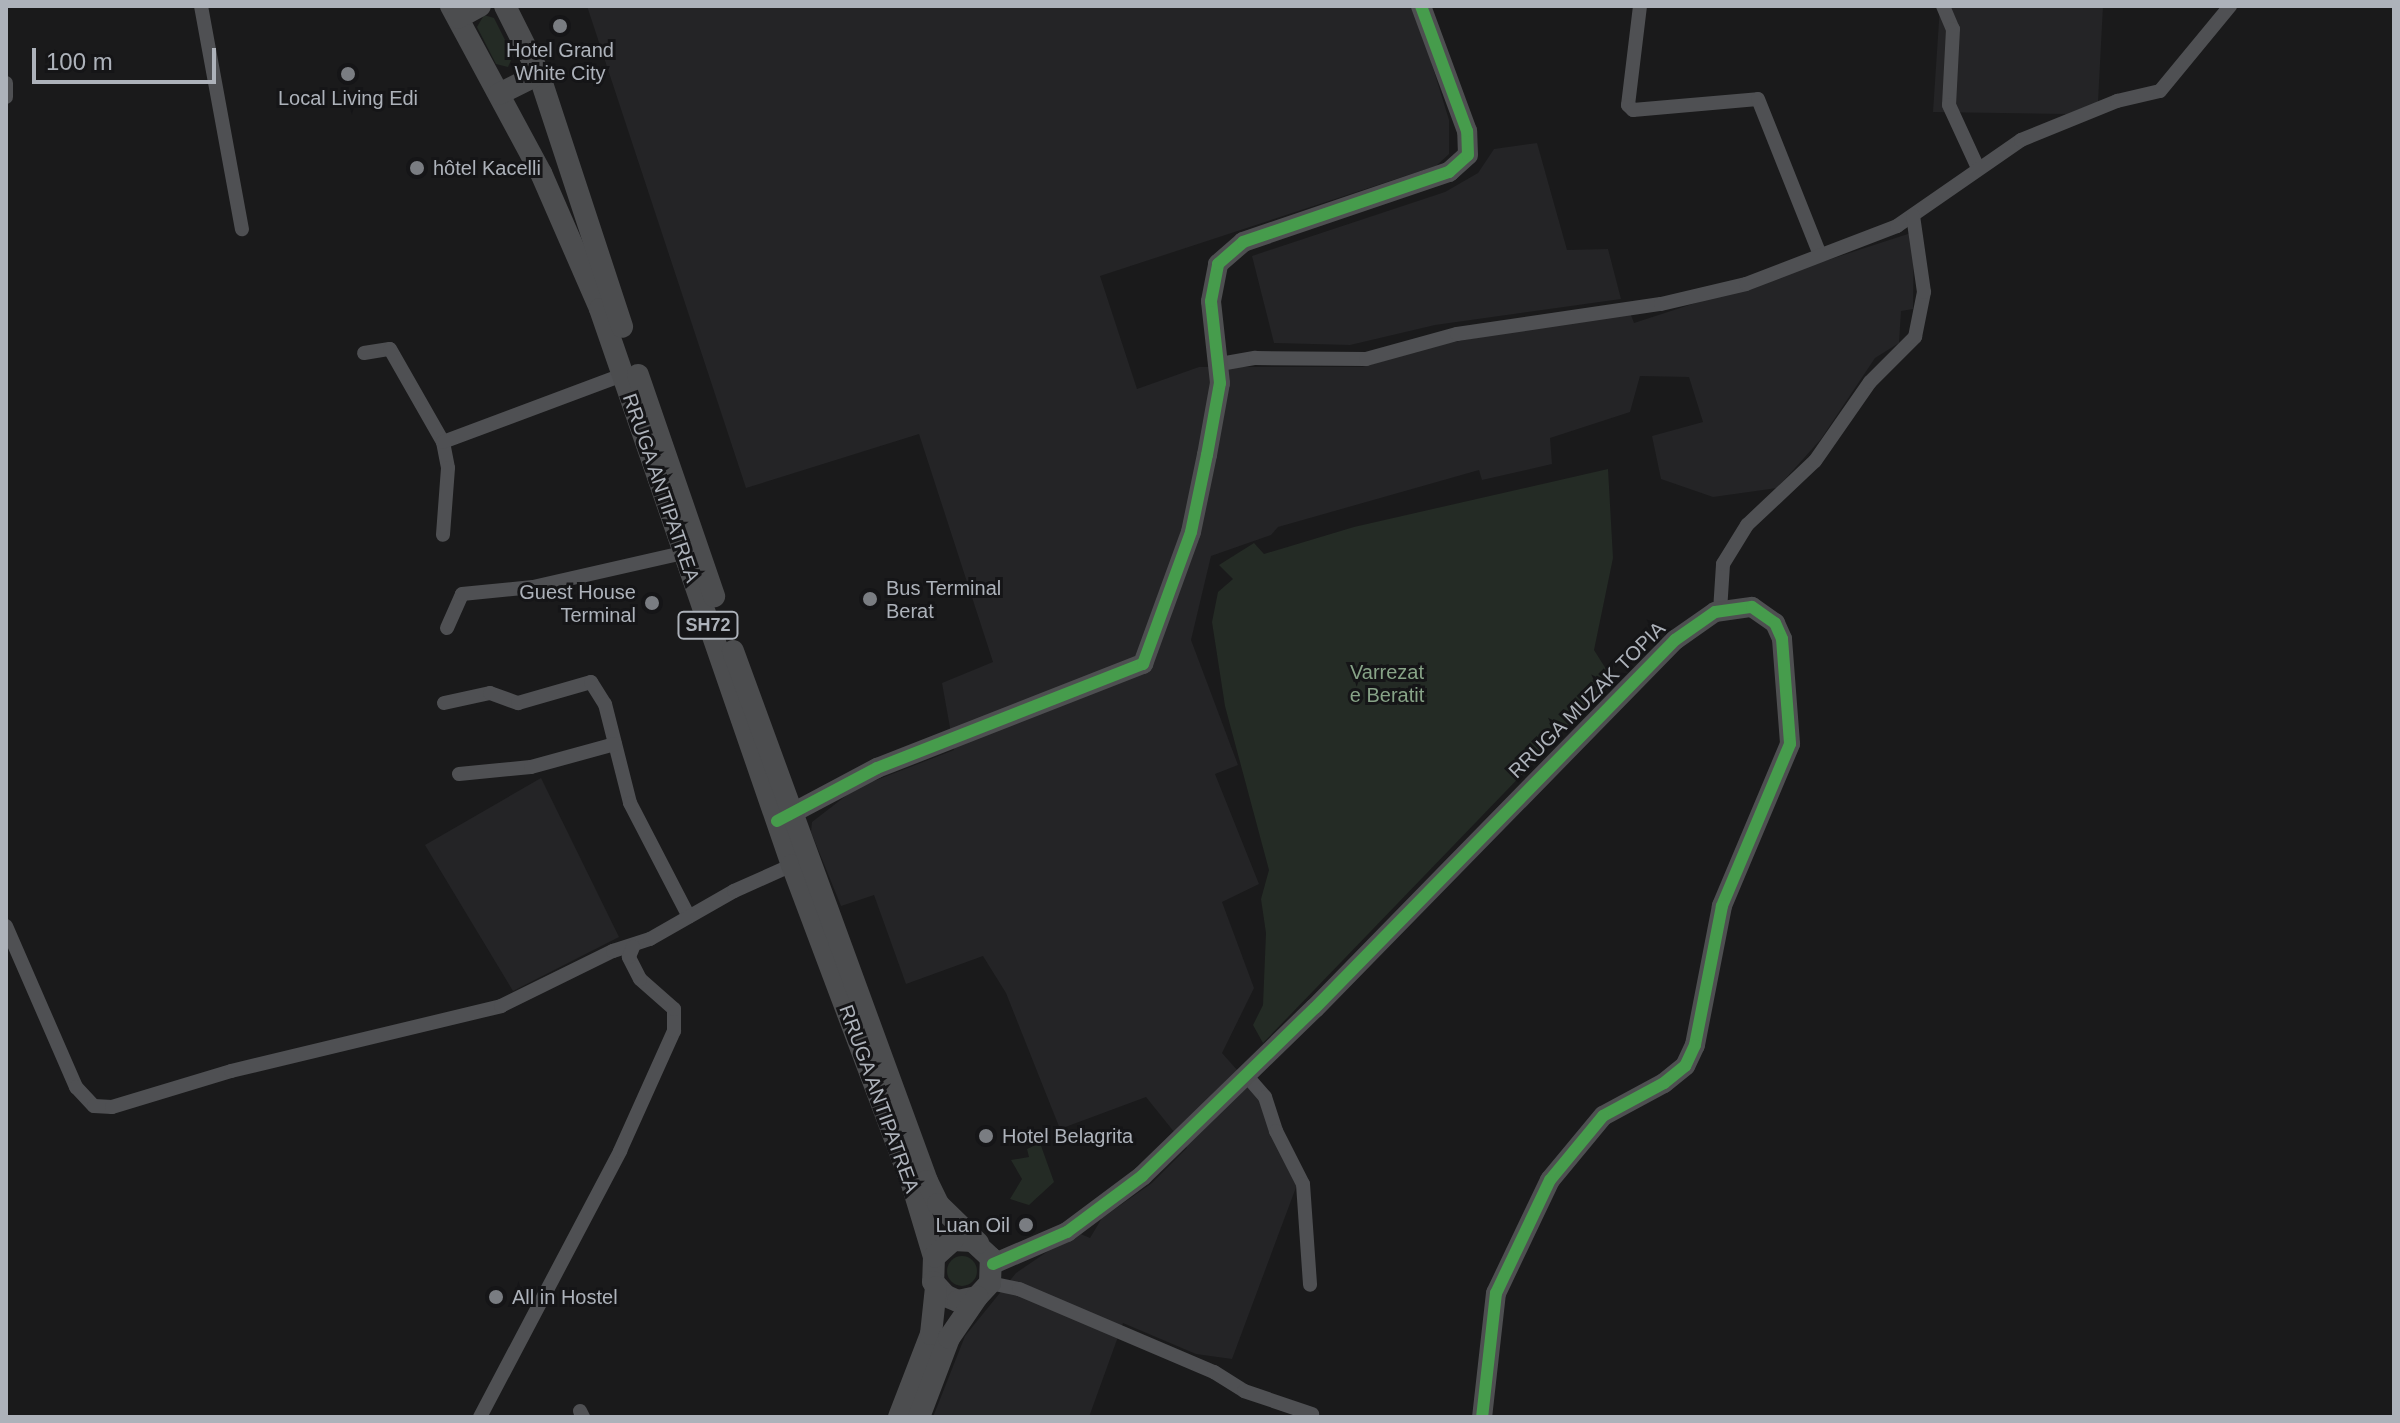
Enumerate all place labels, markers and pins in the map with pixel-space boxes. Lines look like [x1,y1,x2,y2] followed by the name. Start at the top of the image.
[551,17,569,35] marker: Hotel Grand White City
[506,38,614,85] place label: Hotel Grand White City
[339,65,357,83] marker: Local Living Edi
[278,86,418,110] place label: Local Living Edi
[433,156,541,180] place label: hôtel Kacelli
[408,159,426,177] marker: hôtel Kacelli
[886,576,1002,623] place label: Bus Terminal Berat
[519,580,636,627] place label: Guest House Terminal
[861,590,879,608] marker: Bus Terminal Berat
[643,594,661,612] marker: Guest House Terminal
[1002,1124,1133,1148] place label: Hotel Belagrita
[977,1127,995,1145] marker: Hotel Belagrita
[936,1213,1010,1237] place label: Luan Oil
[1017,1216,1035,1234] marker: Luan Oil
[512,1285,618,1309] place label: All in Hostel
[487,1288,505,1306] marker: All in Hostel

